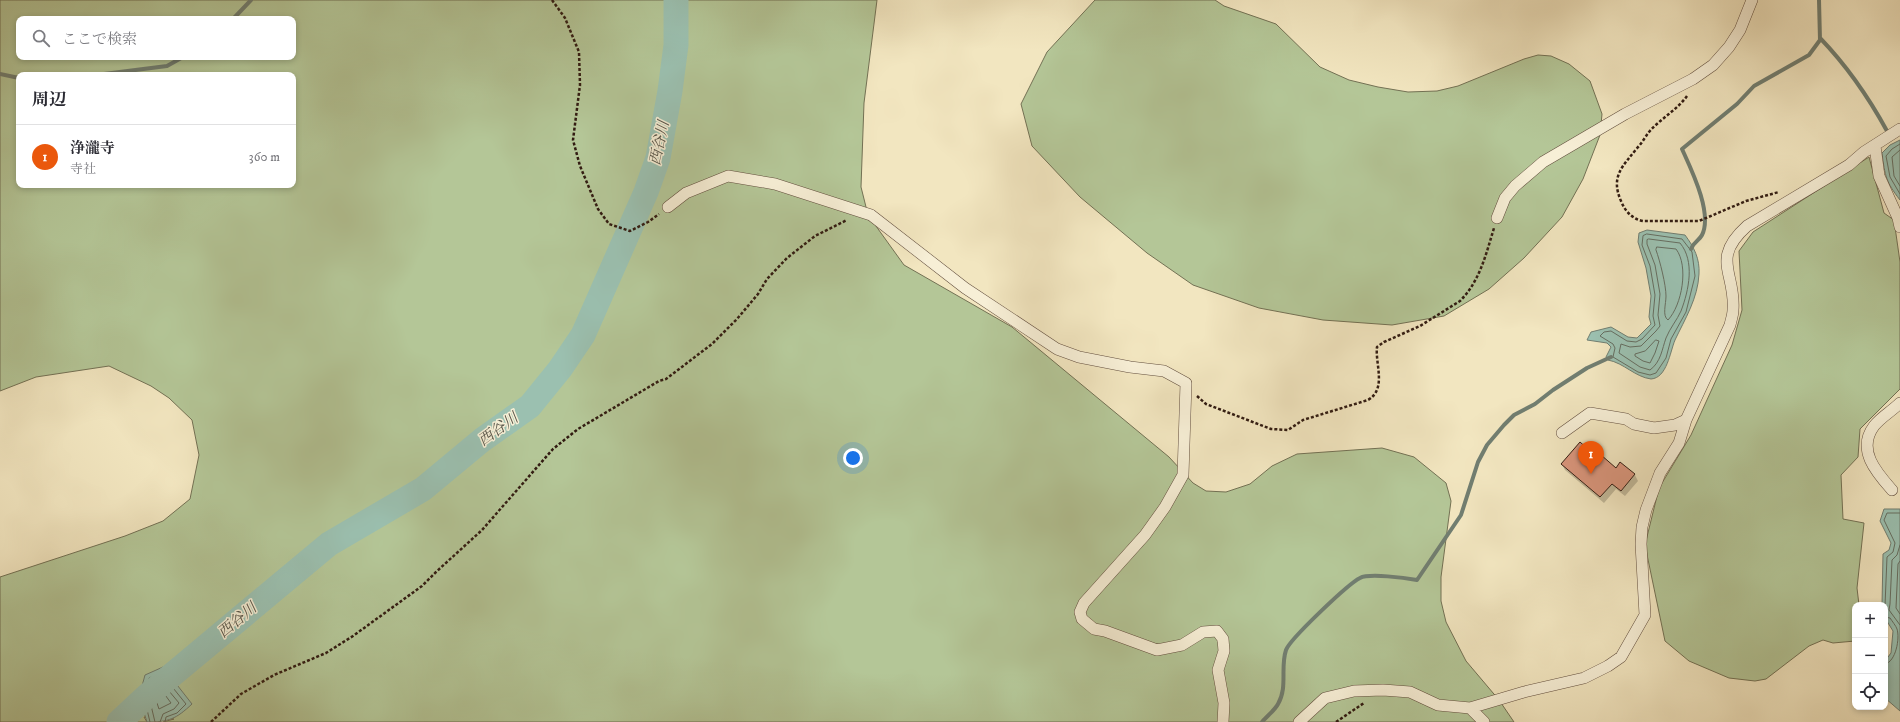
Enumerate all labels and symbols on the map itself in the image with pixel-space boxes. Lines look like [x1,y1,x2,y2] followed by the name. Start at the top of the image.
[646,117,674,167] water label: 西谷川
[475,407,524,450] water label: 西谷川
[1578,441,1604,474] pin: 1
[843,448,863,468] your location
[214,597,262,642] water label: 西谷川

